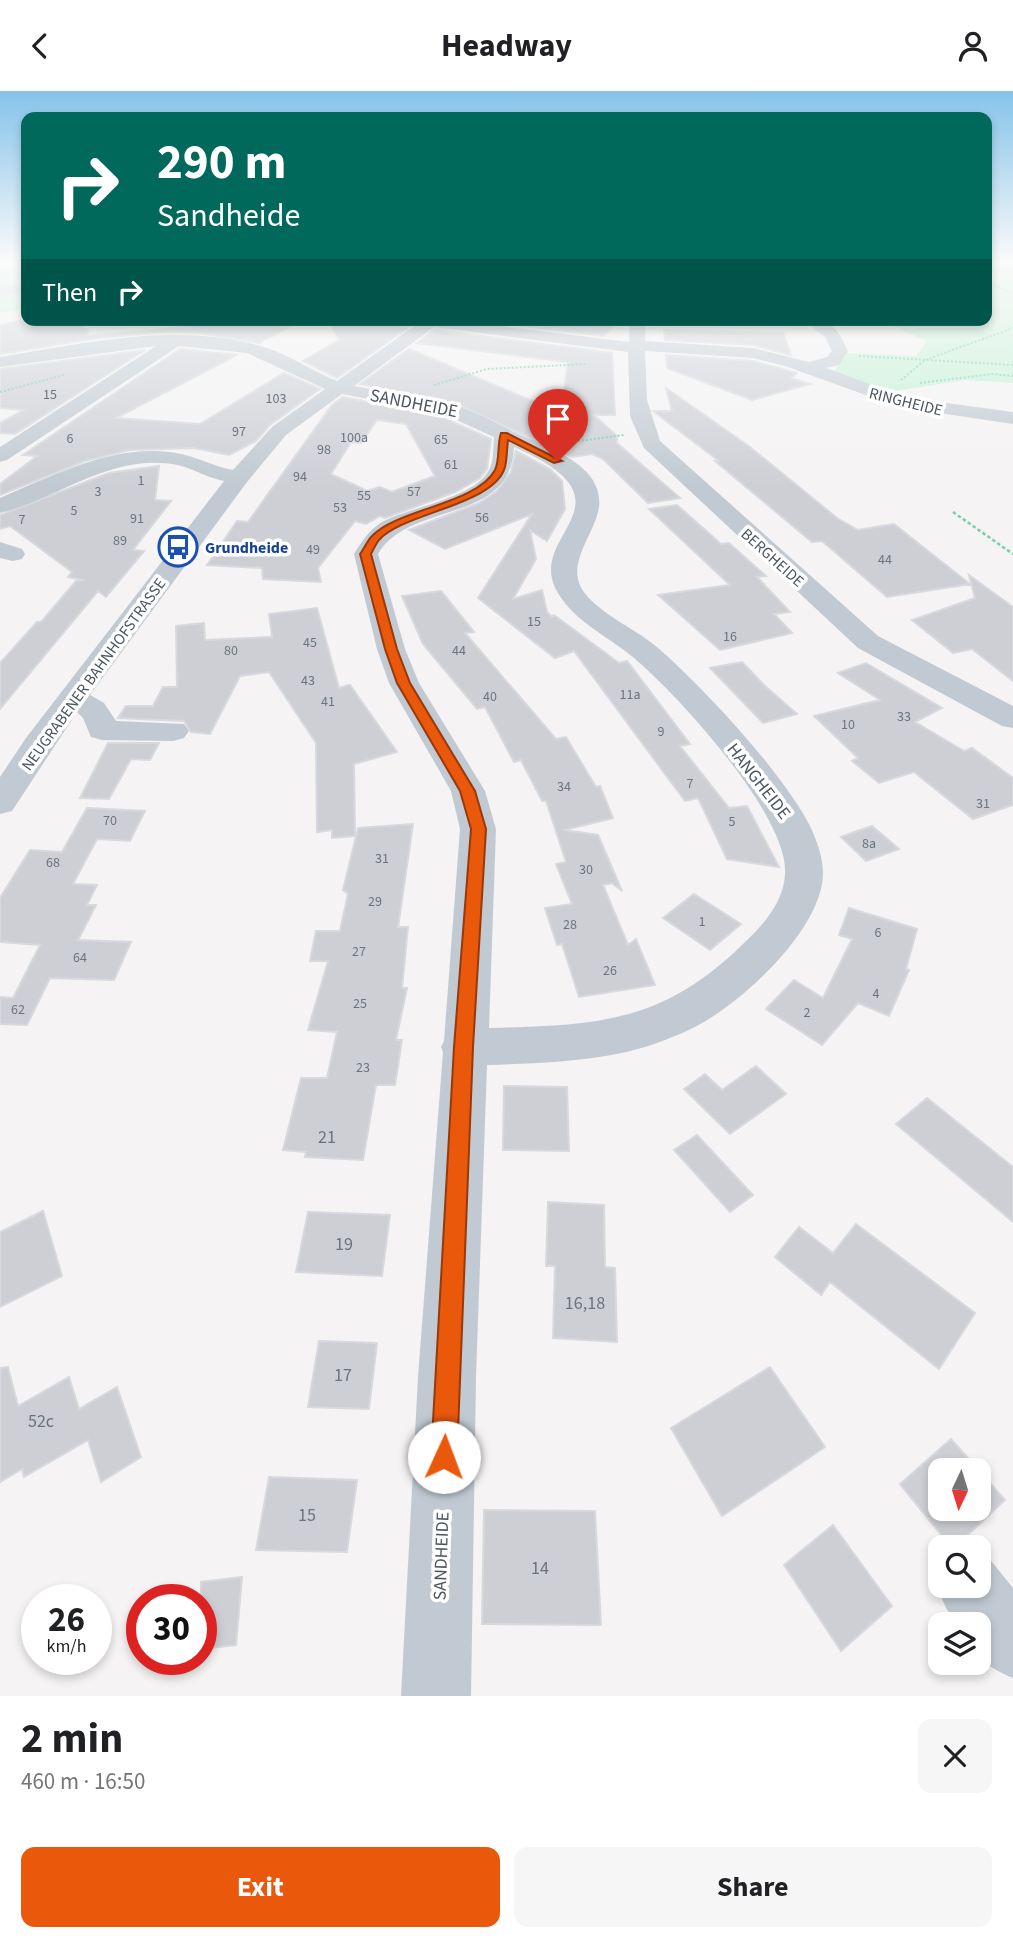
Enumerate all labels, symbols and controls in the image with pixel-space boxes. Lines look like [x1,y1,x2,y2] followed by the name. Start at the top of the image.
[441,23,572,69] text: Headway
[21,27,59,65] icon: back
[954,27,992,65] icon: person
[157,128,286,198] text: 290 m
[42,140,133,231] icon: right
[157,193,300,239] text: Sandheide
[111,273,149,311] icon: right
[42,274,97,311] text: Then
[867,382,945,422] street label: RINGHEIDE
[368,383,460,424] street label: SANDHEIDE
[43,385,57,405] house number: 15
[266,389,286,409] house number: 103
[528,389,588,461] pin
[539,400,577,438] icon: arrive
[232,422,246,442] house number: 97
[340,428,368,448] house number: 100a
[67,429,74,449] house number: 6
[434,430,448,450] house number: 65
[317,440,331,460] house number: 98
[444,455,458,475] house number: 61
[293,467,307,487] house number: 94
[138,471,145,491] house number: 1
[95,482,102,502] house number: 3
[407,482,421,502] house number: 57
[357,486,371,506] house number: 55
[333,498,347,518] house number: 53
[71,501,78,521] house number: 5
[475,508,489,528] house number: 56
[130,509,144,529] house number: 91
[19,510,26,530] house number: 7
[736,523,809,592] street label: BERGHEIDE
[157,526,199,568] bus stop icon: Grundheide
[113,531,127,551] house number: 89
[205,537,288,559] place label: Grundheide
[306,540,320,560] house number: 49
[878,550,892,570] house number: 44
[16,574,171,775] street label: NEUGRABENER BAHNHOFSTRASSE
[527,612,541,632] house number: 15
[723,627,737,647] house number: 16
[303,633,317,653] house number: 45
[224,641,238,661] house number: 80
[452,641,466,661] house number: 44
[301,671,315,691] house number: 43
[620,685,640,705] house number: 11a
[483,687,497,707] house number: 40
[321,692,335,712] house number: 41
[897,707,911,727] house number: 33
[841,715,855,735] house number: 10
[658,722,665,742] house number: 9
[721,738,796,825] street label: HANGHEIDE
[687,774,694,794] house number: 7
[557,777,571,797] house number: 34
[976,794,990,814] house number: 31
[103,811,117,831] house number: 70
[729,812,736,832] house number: 5
[862,834,876,854] house number: 8a
[375,849,389,869] house number: 31
[46,853,60,873] house number: 68
[579,860,593,880] house number: 30
[368,892,382,912] house number: 29
[699,912,706,932] house number: 1
[563,915,577,935] house number: 28
[875,923,882,943] house number: 6
[352,942,366,962] house number: 27
[73,948,87,968] house number: 64
[603,961,617,981] house number: 26
[873,984,880,1004] house number: 4
[353,994,367,1014] house number: 25
[11,1000,25,1020] house number: 62
[804,1003,811,1023] house number: 2
[356,1058,370,1078] house number: 23
[318,1125,336,1150] house number: 21
[335,1232,353,1257] house number: 19
[565,1291,605,1316] house number: 16,18
[334,1363,352,1388] house number: 17
[28,1409,54,1434] house number: 52c
[407,1420,481,1494] position arrow
[928,1458,990,1521] north arrow
[928,1458,991,1675] map controls
[298,1503,316,1528] house number: 15
[427,1511,456,1601] street label: SANDHEIDE
[928,1535,991,1598] button: search
[531,1556,549,1581] house number: 14
[126,1584,217,1675] speed limit sign: 30
[48,1595,85,1645] text: 26
[928,1612,991,1675] button: layers
[47,1634,86,1659] text: km/h
[21,1709,123,1769] text: 2 min
[918,1719,992,1793] button: close
[21,1765,145,1798] text: 460 m · 16:50
[21,1847,500,1927] button: Exit
[514,1847,992,1927] button: Share

